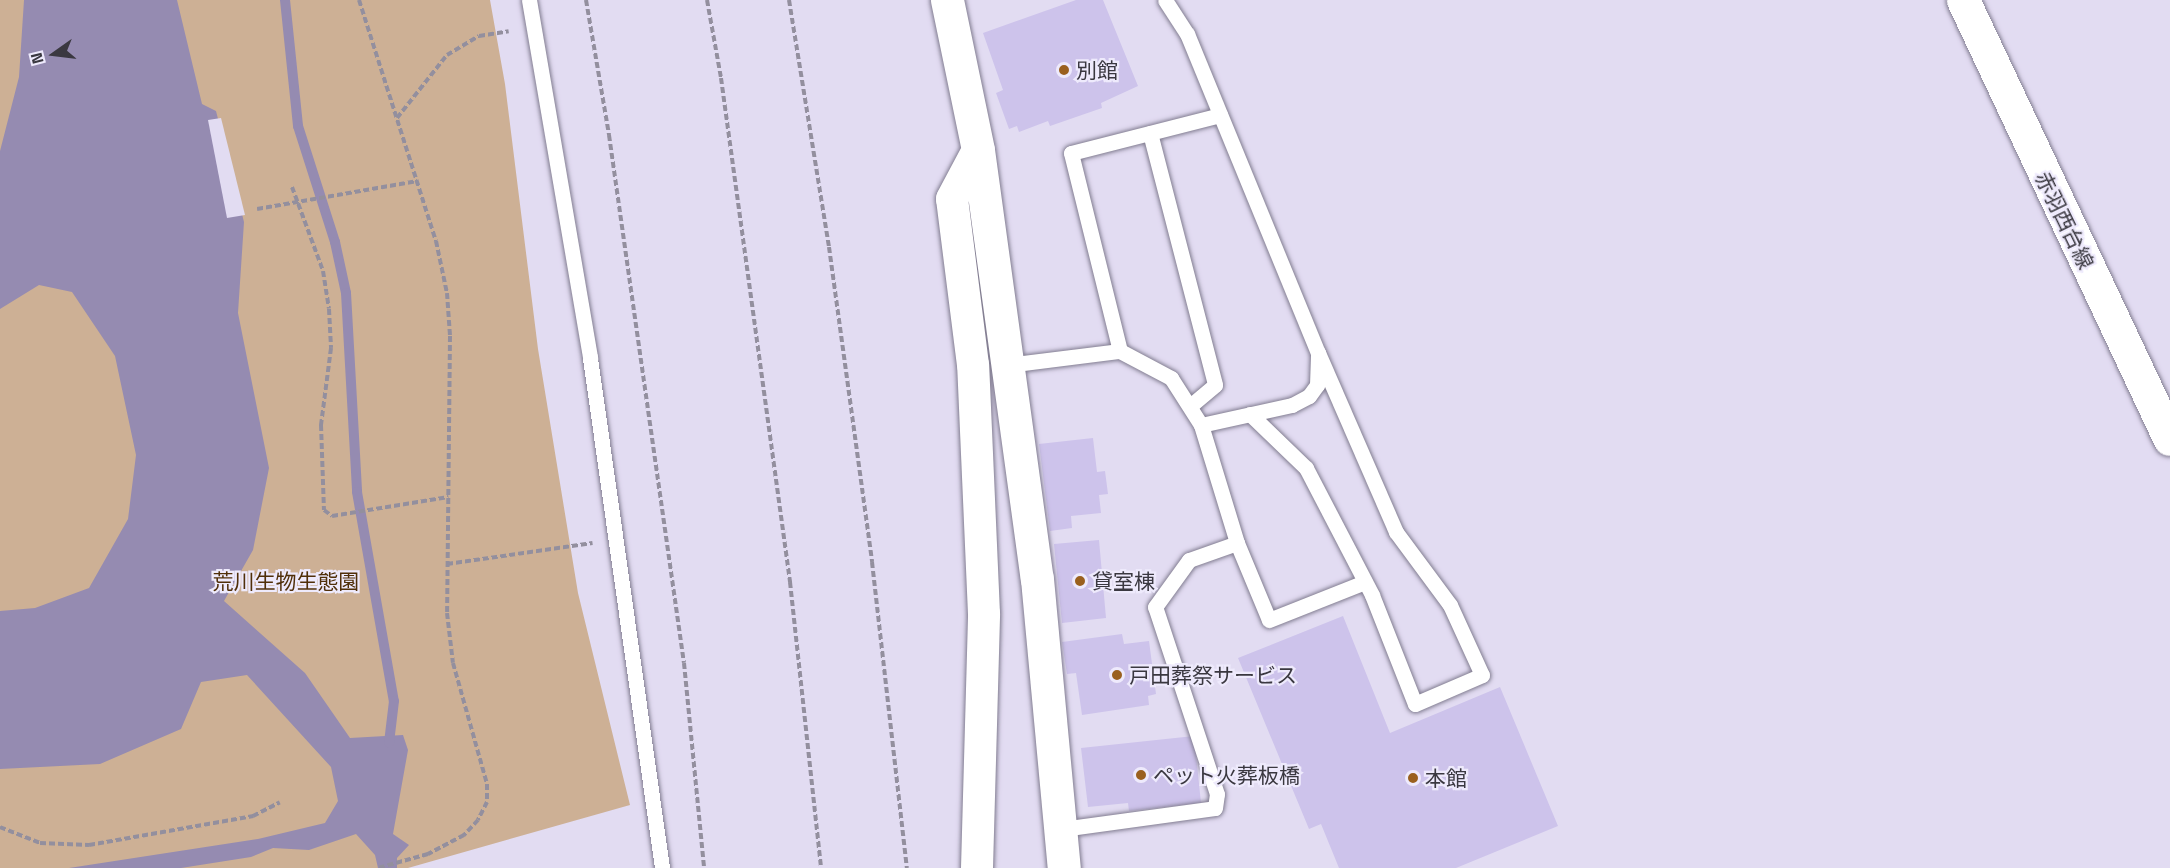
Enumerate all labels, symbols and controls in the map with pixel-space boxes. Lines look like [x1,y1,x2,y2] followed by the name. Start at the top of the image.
[24,24,84,84] north arrow
[24,50,50,67] text: N
[1076,57,1118,83] place label: 別館
[1057,63,1071,77] marker: 別館
[2031,167,2099,273] street label: 赤羽西台線
[213,568,359,594] park label: 荒川生物生態園
[1092,568,1155,594] place label: 貸室棟
[1073,574,1087,588] marker: 貸室棟
[1129,662,1297,688] place label: 戸田葬祭サービス
[1110,668,1124,682] marker: 戸田葬祭サービス
[1153,762,1300,788] place label: ペット火葬板橋
[1425,765,1467,791] place label: 本館
[1134,768,1148,782] marker: ペット火葬板橋
[1406,771,1420,785] marker: 本館

